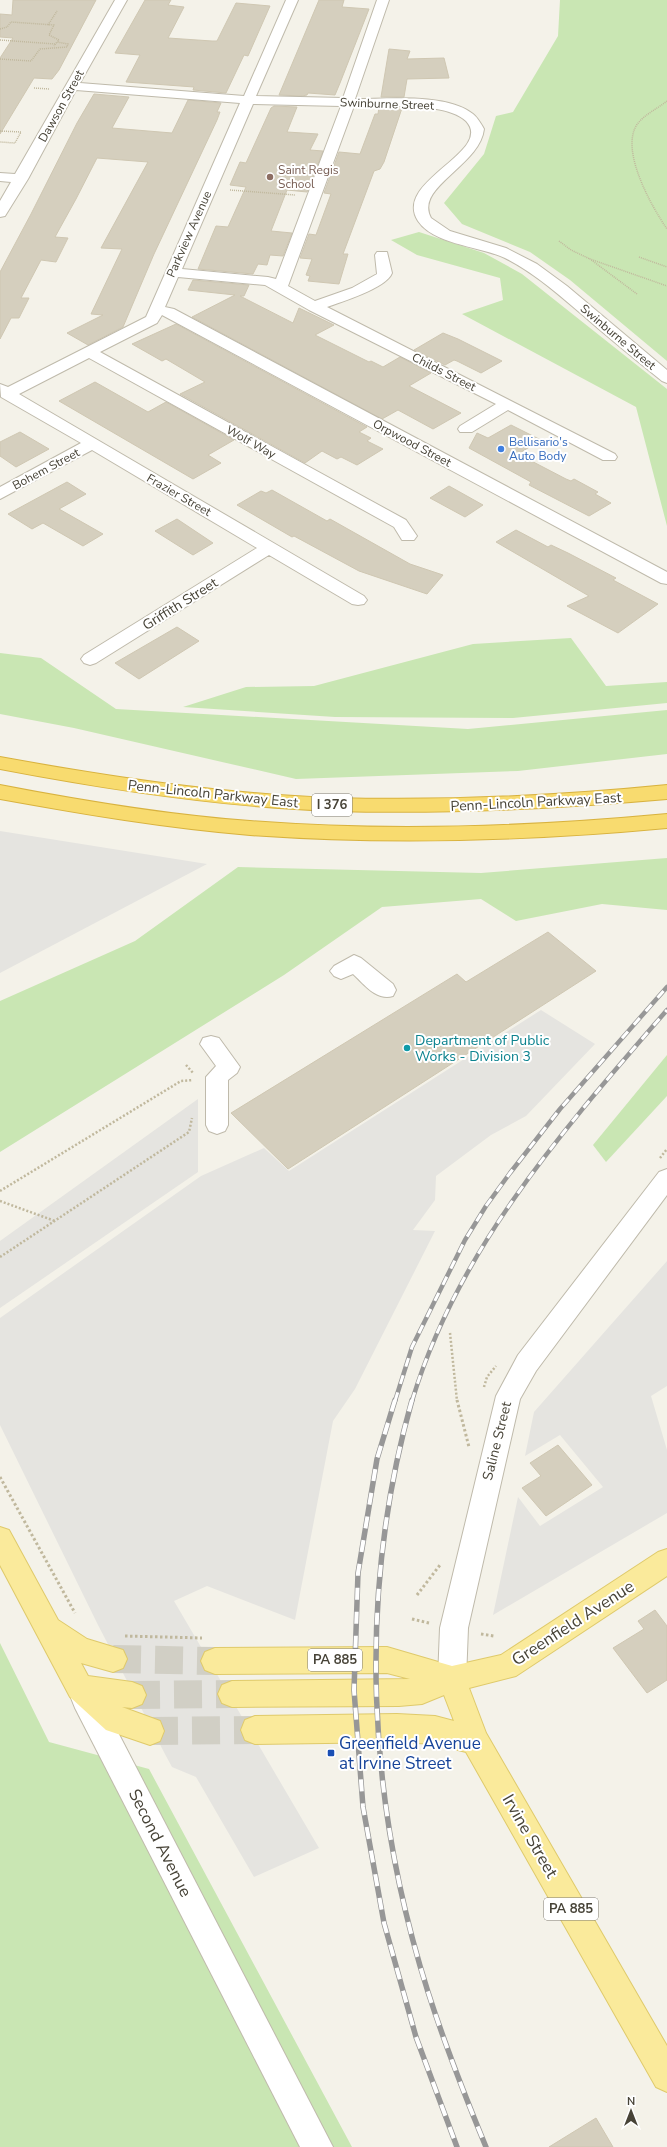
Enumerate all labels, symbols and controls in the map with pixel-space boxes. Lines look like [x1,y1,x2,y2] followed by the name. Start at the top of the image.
[35,66,88,145] street label: Dawson Street
[340,94,435,114] street label: Swinburne Street
[278,162,339,192] place label: Saint Regis School
[265,172,275,182] marker: Saint Regis School
[163,188,215,280] street label: Parkview Avenue
[577,301,660,374] street label: Swinburne Street
[409,349,479,395] street label: Childs Street
[370,416,455,471] street label: Orpwood Street
[223,422,280,463] street label: Wolf Way
[509,434,568,464] place label: Bellisario's Auto Body
[10,444,83,493] street label: Bohem Street
[496,444,506,454] marker: Bellisario's Auto Body
[144,470,215,520] street label: Frazier Street
[139,573,221,635] street label: Griffith Street
[127,776,299,812] street label: Penn-Lincoln Parkway East
[450,788,622,816] street label: Penn-Lincoln Parkway East
[312,794,352,816] road number: I 376
[415,1031,550,1066] place label: Department of Public Works - Division 3
[402,1043,412,1053] marker: Department of Public Works - Division 3
[478,1399,516,1482] street label: Saline Street
[507,1575,639,1671] street label: Greenfield Avenue
[308,1649,362,1671] road number: PA 885
[339,1732,481,1775] place label: Greenfield Avenue at Irvine Street
[326,1748,336,1758] marker: Greenfield Avenue at Irvine Street
[123,1785,197,1901] street label: Second Avenue
[497,1790,564,1883] street label: Irvine Street
[544,1898,598,1920] road number: PA 885
[611,2091,651,2131] north arrow
[627,2094,635,2109] text: N

